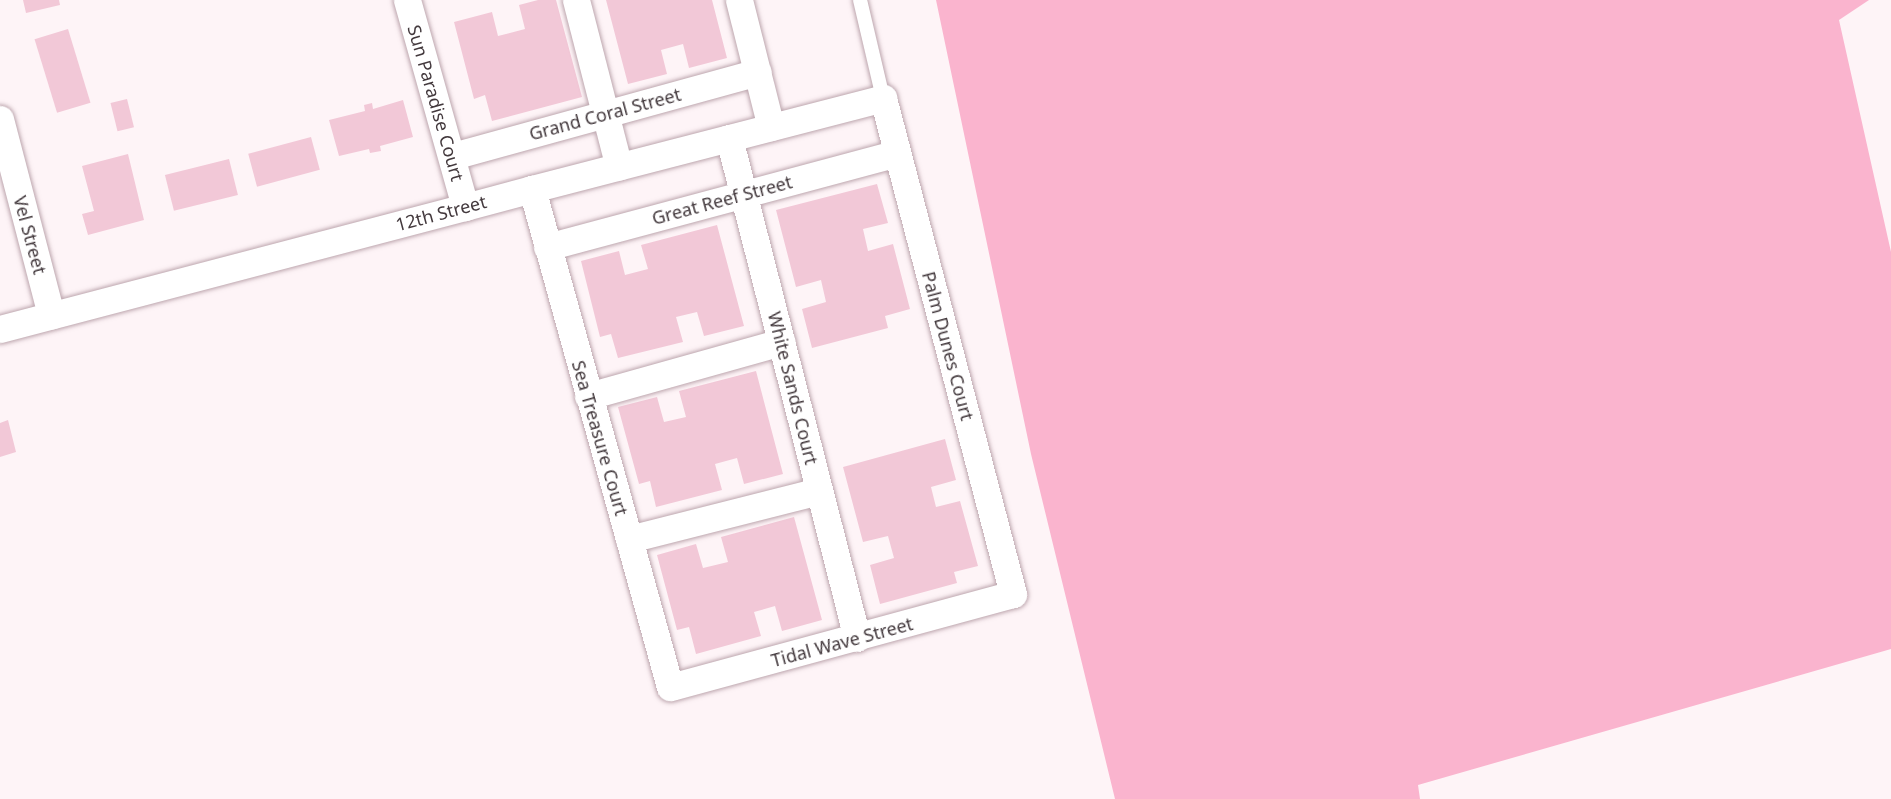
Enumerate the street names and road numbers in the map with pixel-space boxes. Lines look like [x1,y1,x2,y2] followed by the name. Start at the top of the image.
[403,22,469,184] street label: Sun Paradise Court
[527,83,683,145] street label: Grand Coral Street
[650,171,794,229] street label: Great Reef Street
[393,191,489,235] street label: 12th Street
[9,193,51,277] street label: Vel Street
[918,269,978,423] street label: Palm Dunes Court
[764,309,822,467] street label: White Sands Court
[568,358,632,518] street label: Sea Treasure Court
[769,613,915,671] street label: Tidal Wave Street

